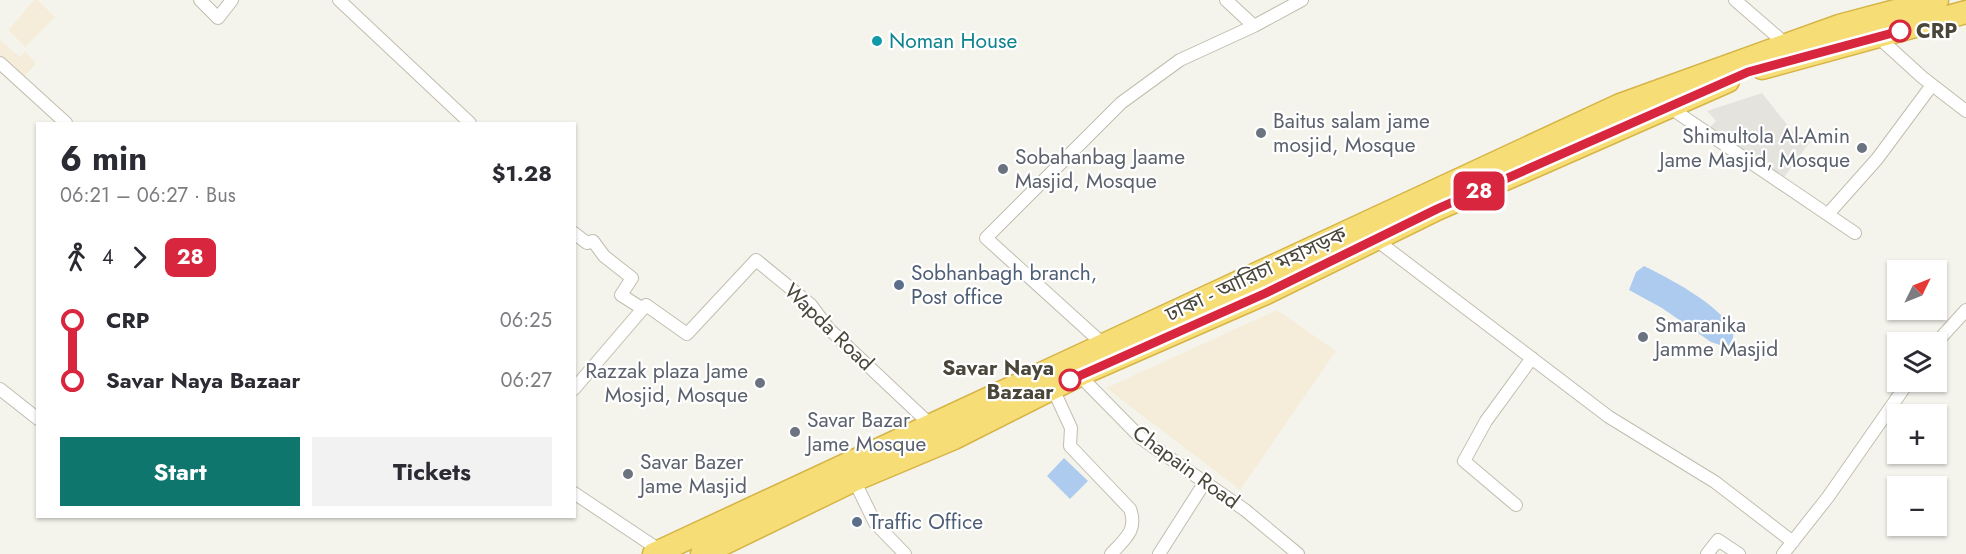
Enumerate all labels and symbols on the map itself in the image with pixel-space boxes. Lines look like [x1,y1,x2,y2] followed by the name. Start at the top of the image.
[1916,16,1957,46] place label: CRP
[1889,20,1911,42] marker: CRP
[889,26,1018,56] place label: Noman House
[870,34,884,48] marker: Noman House
[1273,106,1430,160] place label: Baitus salam jame mosjid, Mosque
[1657,121,1850,175] place label: Shimultola Al-Amin Jame Masjid, Mosque
[1254,126,1268,140] marker: Baitus salam jame mosjid, Mosque
[1855,141,1869,155] marker: Shimultola Al-Amin Jame Masjid, Mosque
[1015,142,1185,196] place label: Sobahanbag Jaame Masjid, Mosque
[996,162,1010,176] marker: Sobahanbag Jaame Masjid, Mosque
[1452,172,1506,210] line badge: 28
[1160,218,1353,330] street label: ঢাকা - আরিচা মহাসড়ক
[911,258,1097,312] place label: Sobhanbagh branch, Post office
[1887,260,1947,320] north arrow
[777,276,881,378] street label: Wapda Road
[892,278,906,292] marker: Sobhanbagh branch, Post office
[1652,310,1778,364] place label: Smaranika Jamme Masjid
[1636,330,1650,344] marker: Smaranika Jamme Masjid
[942,353,1054,407] place label: Savar Naya Bazaar
[585,356,748,410] place label: Razzak plaza Jame Mosjid, Mosque
[1059,369,1081,391] marker: Savar Naya Bazaar
[753,376,767,390] marker: Razzak plaza Jame Mosjid, Mosque
[804,405,927,459] place label: Savar Bazar Jame Mosque
[1126,418,1246,516] street label: Chapain Road
[788,425,802,439] marker: Savar Bazar Jame Mosque
[637,447,747,501] place label: Savar Bazer Jame Masjid
[621,467,635,481] marker: Savar Bazer Jame Masjid
[869,507,983,537] place label: Traffic Office
[850,515,864,529] marker: Traffic Office

